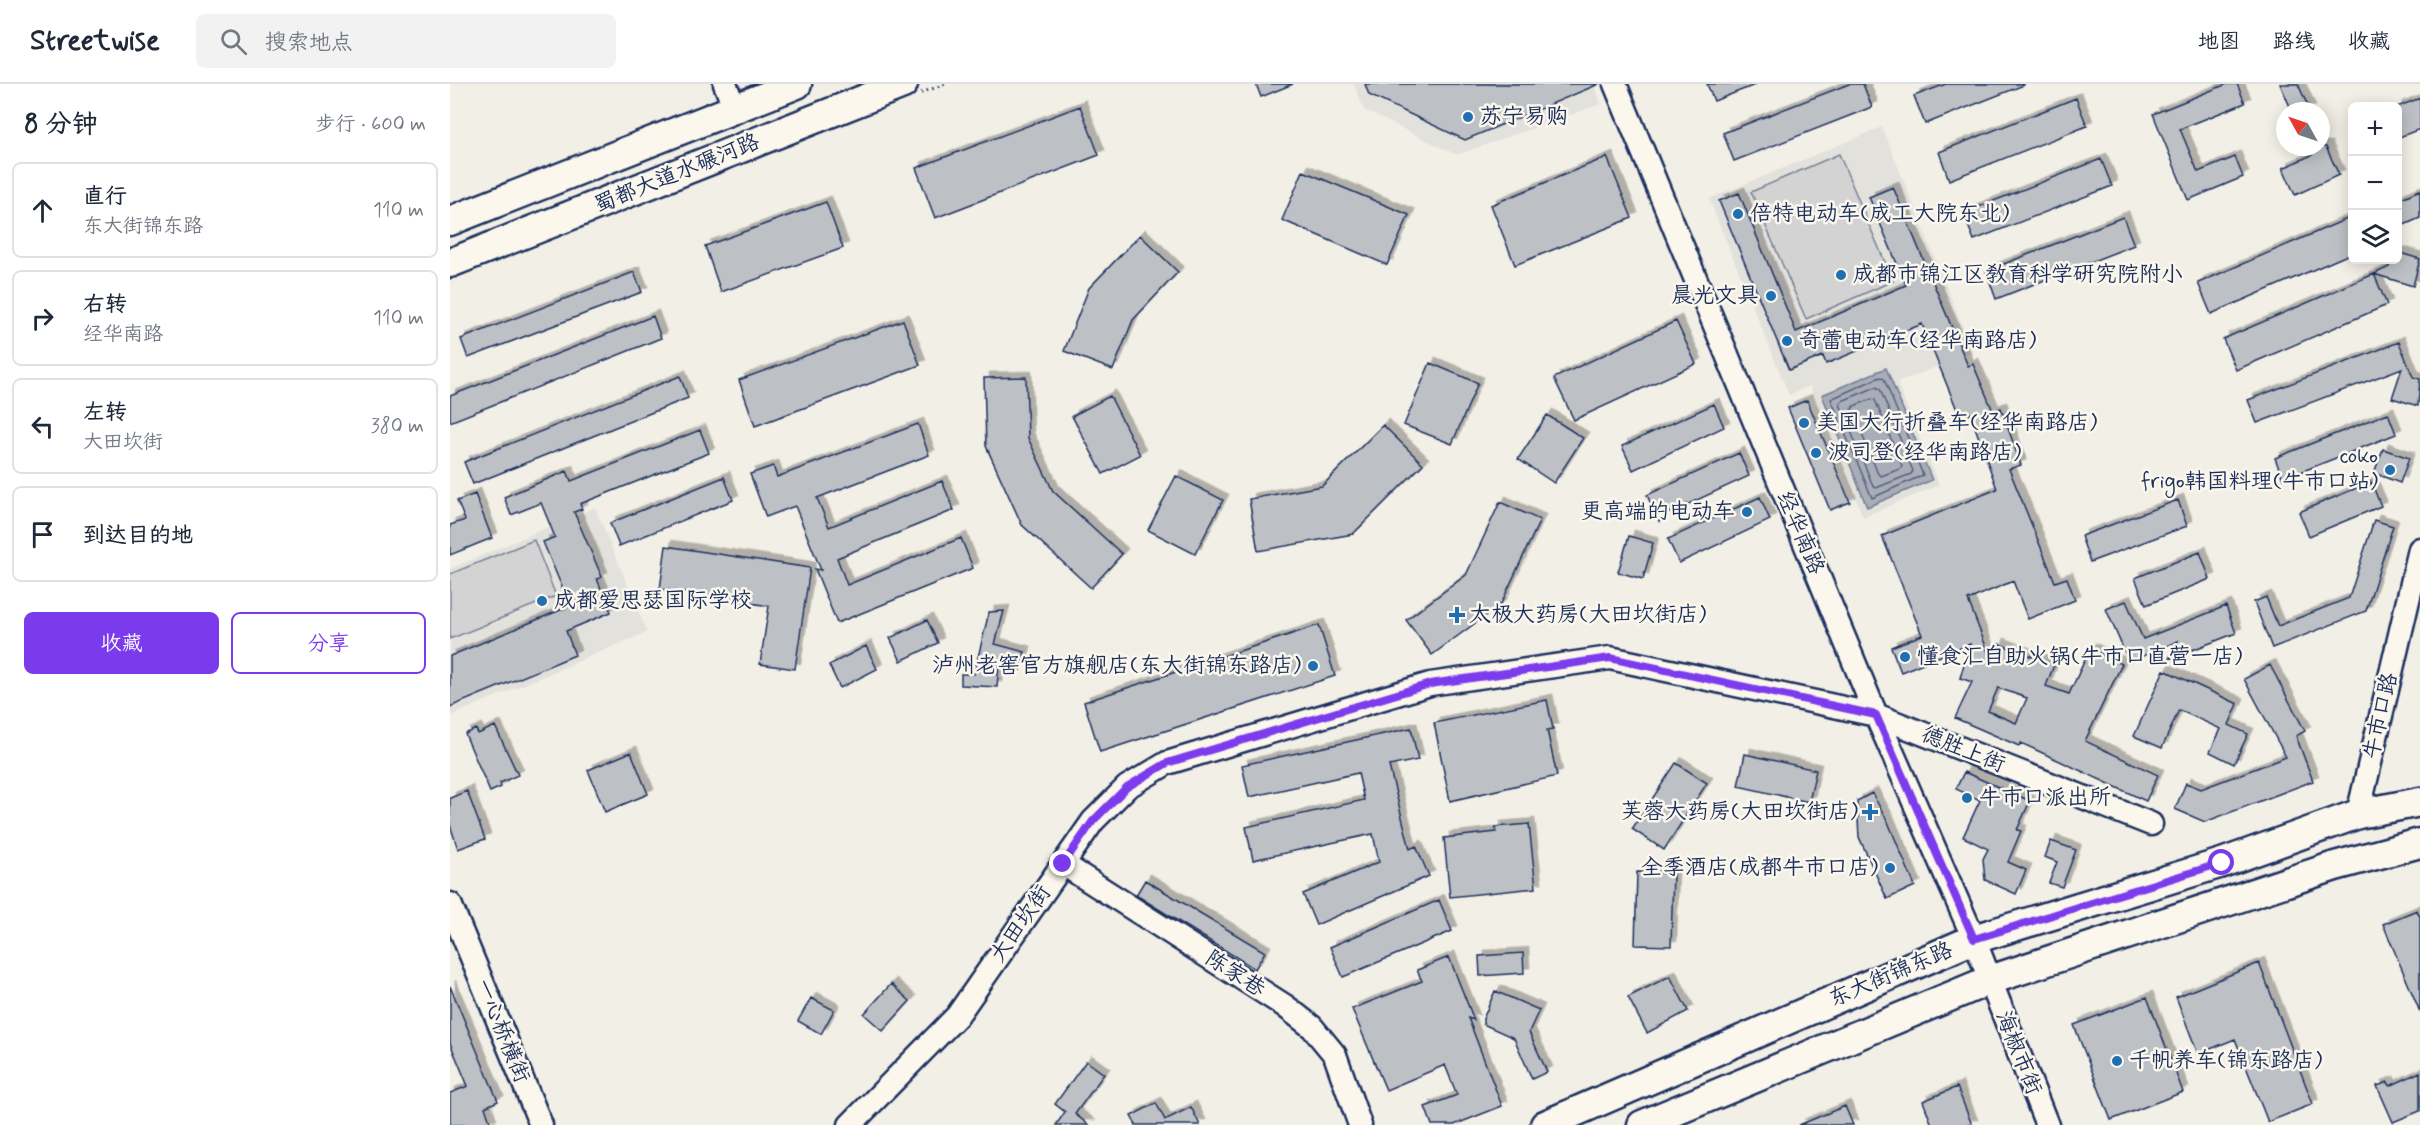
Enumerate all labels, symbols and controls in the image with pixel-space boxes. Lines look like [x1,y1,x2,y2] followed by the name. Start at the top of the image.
[196,14,616,68] search box
[30,23,160,60] text: Streetwise
[217,25,250,58] icon: search
[2198,28,2240,56] text: 地图
[2273,28,2315,56] text: 路线
[2348,28,2390,56] text: 收藏
[265,29,353,57] text: 搜索地点
[2276,102,2330,156] north arrow
[2348,102,2402,264] map controls
[2348,102,2402,156] button: +
[1480,103,1568,131] place label: 苏宁易购
[24,108,98,142] text: 8 分钟
[1461,110,1475,124] marker: 苏宁易购
[316,111,426,138] text: 步行 · 600 m
[590,128,764,220] street label: 蜀都大道水碾河路
[2348,156,2402,210] button: −
[83,183,127,211] text: 直行
[26,194,59,227] icon: ahead
[373,197,424,224] text: 110 m
[1750,200,2009,228] place label: 倍特电动车(成工大院东北)
[1731,207,1745,221] marker: 倍特电动车(成工大院东北)
[2348,210,2402,264] button: layers
[83,213,203,240] text: 东大街锦东路
[1853,261,2183,289] place label: 成都市锦江区教育科学研究院附小
[1834,268,1848,282] marker: 成都市锦江区教育科学研究院附小
[1671,282,1759,310] place label: 晨光文具
[1764,289,1778,303] marker: 晨光文具
[83,291,127,319] text: 右转
[26,302,59,335] icon: right
[373,305,424,332] text: 110 m
[83,321,163,348] text: 经华南路
[1799,327,2036,355] place label: 奇蕾电动车(经华南路店)
[1780,334,1794,348] marker: 奇蕾电动车(经华南路店)
[83,399,127,427] text: 左转
[1816,409,2097,437] place label: 美国大行折叠车(经华南路店)
[26,410,59,443] icon: left
[371,413,424,440] text: 380 m
[1797,416,1811,430] marker: 美国大行折叠车(经华南路店)
[83,429,163,456] text: 大田坎街
[1828,439,2021,467] place label: 波司登(经华南路店)
[2141,443,2378,499] place label: coko frigo韩国料理(牛市口站)
[1809,446,1823,460] marker: 波司登(经华南路店)
[2383,463,2397,477] marker: coko frigo韩国料理(牛市口站)
[1770,487,1830,579] street label: 经华南路
[1581,498,1735,526] place label: 更高端的电动车
[1740,505,1754,519] marker: 更高端的电动车
[26,518,59,551] icon: arrive
[83,522,193,550] text: 到达目的地
[554,587,752,615] place label: 成都爱思瑟国际学校
[535,594,549,608] marker: 成都爱思瑟国际学校
[1469,601,1706,629] place label: 太极大药房(大田坎街店)
[1450,608,1464,622] marker: 太极大药房(大田坎街店)
[24,612,219,674] button: 收藏
[231,612,426,674] button: 分享
[1917,643,2242,671] place label: 懂食汇自助火锅(牛市口直营一店)
[1898,650,1912,664] marker: 懂食汇自助火锅(牛市口直营一店)
[932,652,1301,680] place label: 泸州老窖官方旗舰店(东大街锦东路店)
[1306,659,1320,673] marker: 泸州老窖官方旗舰店(东大街锦东路店)
[2357,670,2405,762] street label: 牛市口路
[1917,721,2009,779] street label: 德胜上街
[1979,784,2111,812] place label: 牛市口派出所
[1960,791,1974,805] marker: 牛市口派出所
[1621,798,1858,826] place label: 芙蓉大药房(大田坎街店)
[1863,805,1877,819] marker: 芙蓉大药房(大田坎街店)
[2208,849,2234,875] route start
[1049,850,1075,876] route end
[1641,854,1878,882] place label: 全季酒店(成都牛市口店)
[1883,861,1897,875] marker: 全季酒店(成都牛市口店)
[984,880,1058,968] street label: 大田坎街
[1825,936,1957,1014] street label: 东大街锦东路
[1200,944,1270,1004] street label: 陈家巷
[468,975,536,1087] street label: 一心桥横街
[1989,1007,2047,1099] street label: 海椒市街
[2129,1047,2322,1075] place label: 千帆养车(锦东路店)
[2110,1054,2124,1068] marker: 千帆养车(锦东路店)

